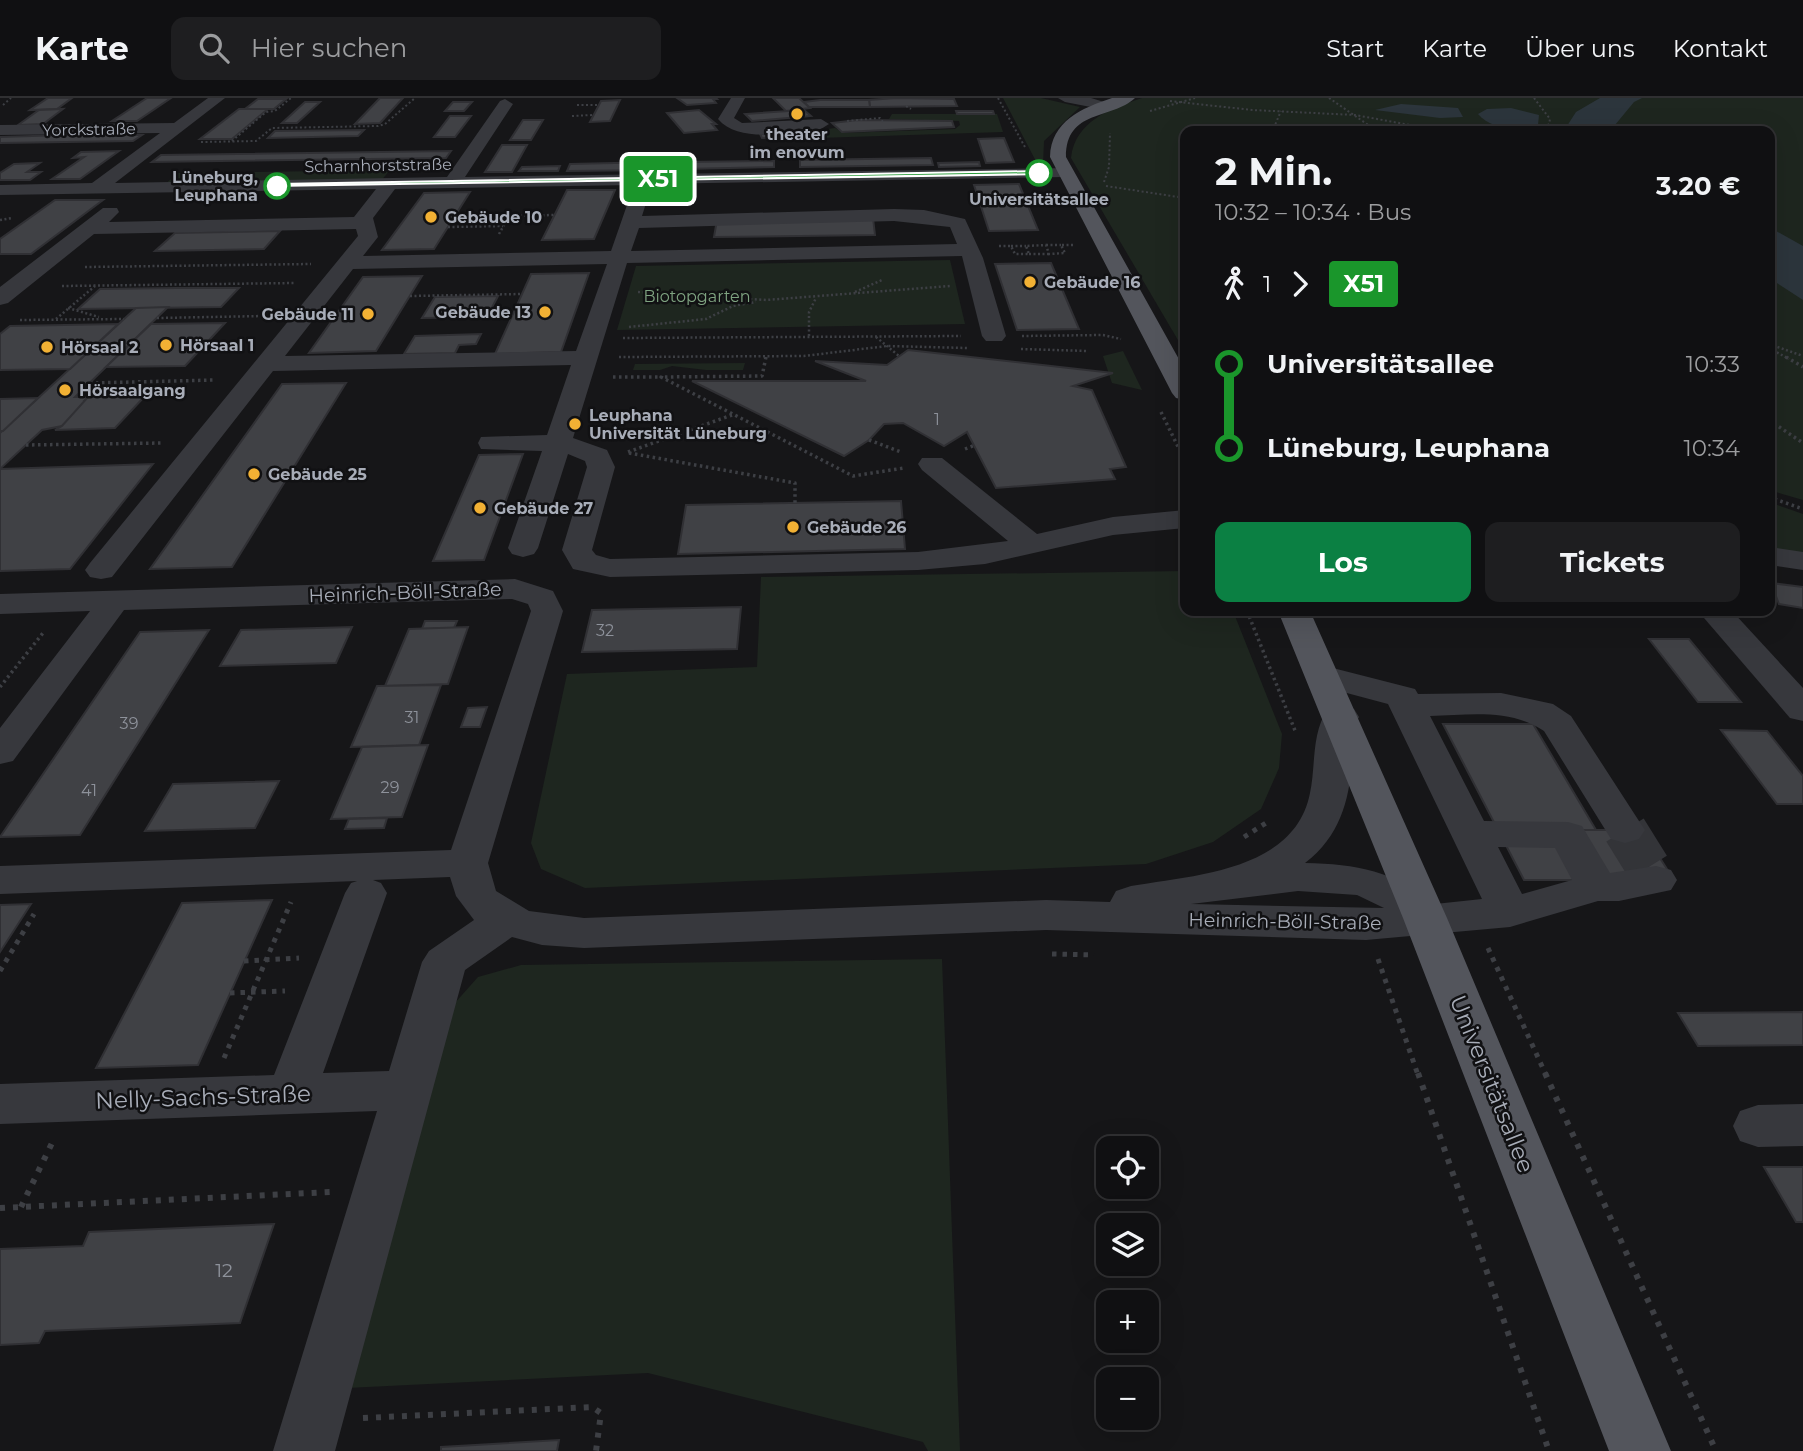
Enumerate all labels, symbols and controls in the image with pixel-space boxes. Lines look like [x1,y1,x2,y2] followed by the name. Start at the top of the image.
[171,17,661,80] search box
[35,28,129,68] text: Karte
[195,29,233,67] icon: search
[251,32,407,64] text: Hier suchen
[1326,34,1384,63] text: Start
[1422,34,1487,63] text: Karte
[1525,34,1635,63] text: Über uns
[1673,34,1768,63] text: Kontakt
[789,106,805,122] marker: theater im enovum
[42,119,136,140] street label: Yorckstraße
[750,125,844,162] place label: theater im enovum
[1215,148,1332,195] text: 2 Min.
[304,155,452,176] street label: Scharnhorststraße
[618,156,698,202] line badge: X51
[1026,160,1052,186] marker: Universitätsallee
[638,164,678,193] text: X51
[172,168,258,205] place label: Lüneburg, Leuphana
[1656,170,1740,202] text: 3.20 €
[264,173,290,199] marker: Lüneburg, Leuphana
[969,190,1109,209] place label: Universitätsallee
[1215,198,1411,226] text: 10:32 – 10:34 · Bus
[445,208,542,227] place label: Gebäude 10
[423,209,439,225] marker: Gebäude 10
[1215,265,1253,303] icon: walk
[1281,265,1319,303] icon: forward
[1343,269,1384,298] text: X51
[1263,270,1271,298] text: 1
[1044,273,1140,292] place label: Gebäude 16
[1022,274,1038,290] marker: Gebäude 16
[643,287,751,306] park label: Biotopgarten
[435,303,531,322] place label: Gebäude 13
[537,304,553,320] marker: Gebäude 13
[262,305,354,324] place label: Gebäude 11
[360,306,376,322] marker: Gebäude 11
[180,336,254,355] place label: Hörsaal 1
[158,337,174,353] marker: Hörsaal 1
[61,338,138,357] place label: Hörsaal 2
[39,339,55,355] marker: Hörsaal 2
[1267,348,1494,380] text: Universitätsallee
[1686,350,1740,378] text: 10:33
[79,381,186,400] place label: Hörsaalgang
[57,382,73,398] marker: Hörsaalgang
[589,406,767,443] place label: Leuphana Universität Lüneburg
[934,410,940,429] house number: 1
[567,416,583,432] marker: Leuphana Universität Lüneburg
[1267,432,1550,464] text: Lüneburg, Leuphana
[1683,434,1740,462] text: 10:34
[268,465,367,484] place label: Gebäude 25
[246,466,262,482] marker: Gebäude 25
[494,499,593,518] place label: Gebäude 27
[472,500,488,516] marker: Gebäude 27
[807,518,907,537] place label: Gebäude 26
[785,519,801,535] marker: Gebäude 26
[1215,522,1471,602] button: Los
[1485,522,1740,602] button: Tickets
[308,578,502,607] street label: Heinrich-Böll-Straße
[596,621,614,640] house number: 32
[405,708,419,727] house number: 31
[120,714,138,733] house number: 39
[381,778,399,797] house number: 29
[81,781,97,800] house number: 41
[1188,908,1382,935] street label: Heinrich-Böll-Straße
[1444,991,1540,1177] street label: Universitätsallee
[95,1079,311,1115] street label: Nelly-Sachs-Straße
[1096,1136,1159,1430] map controls
[1096,1136,1159,1199] button: locate
[1096,1213,1159,1276] button: layers
[215,1259,233,1282] house number: 12
[1096,1290,1159,1353] button: +
[1096,1367,1159,1430] button: −

